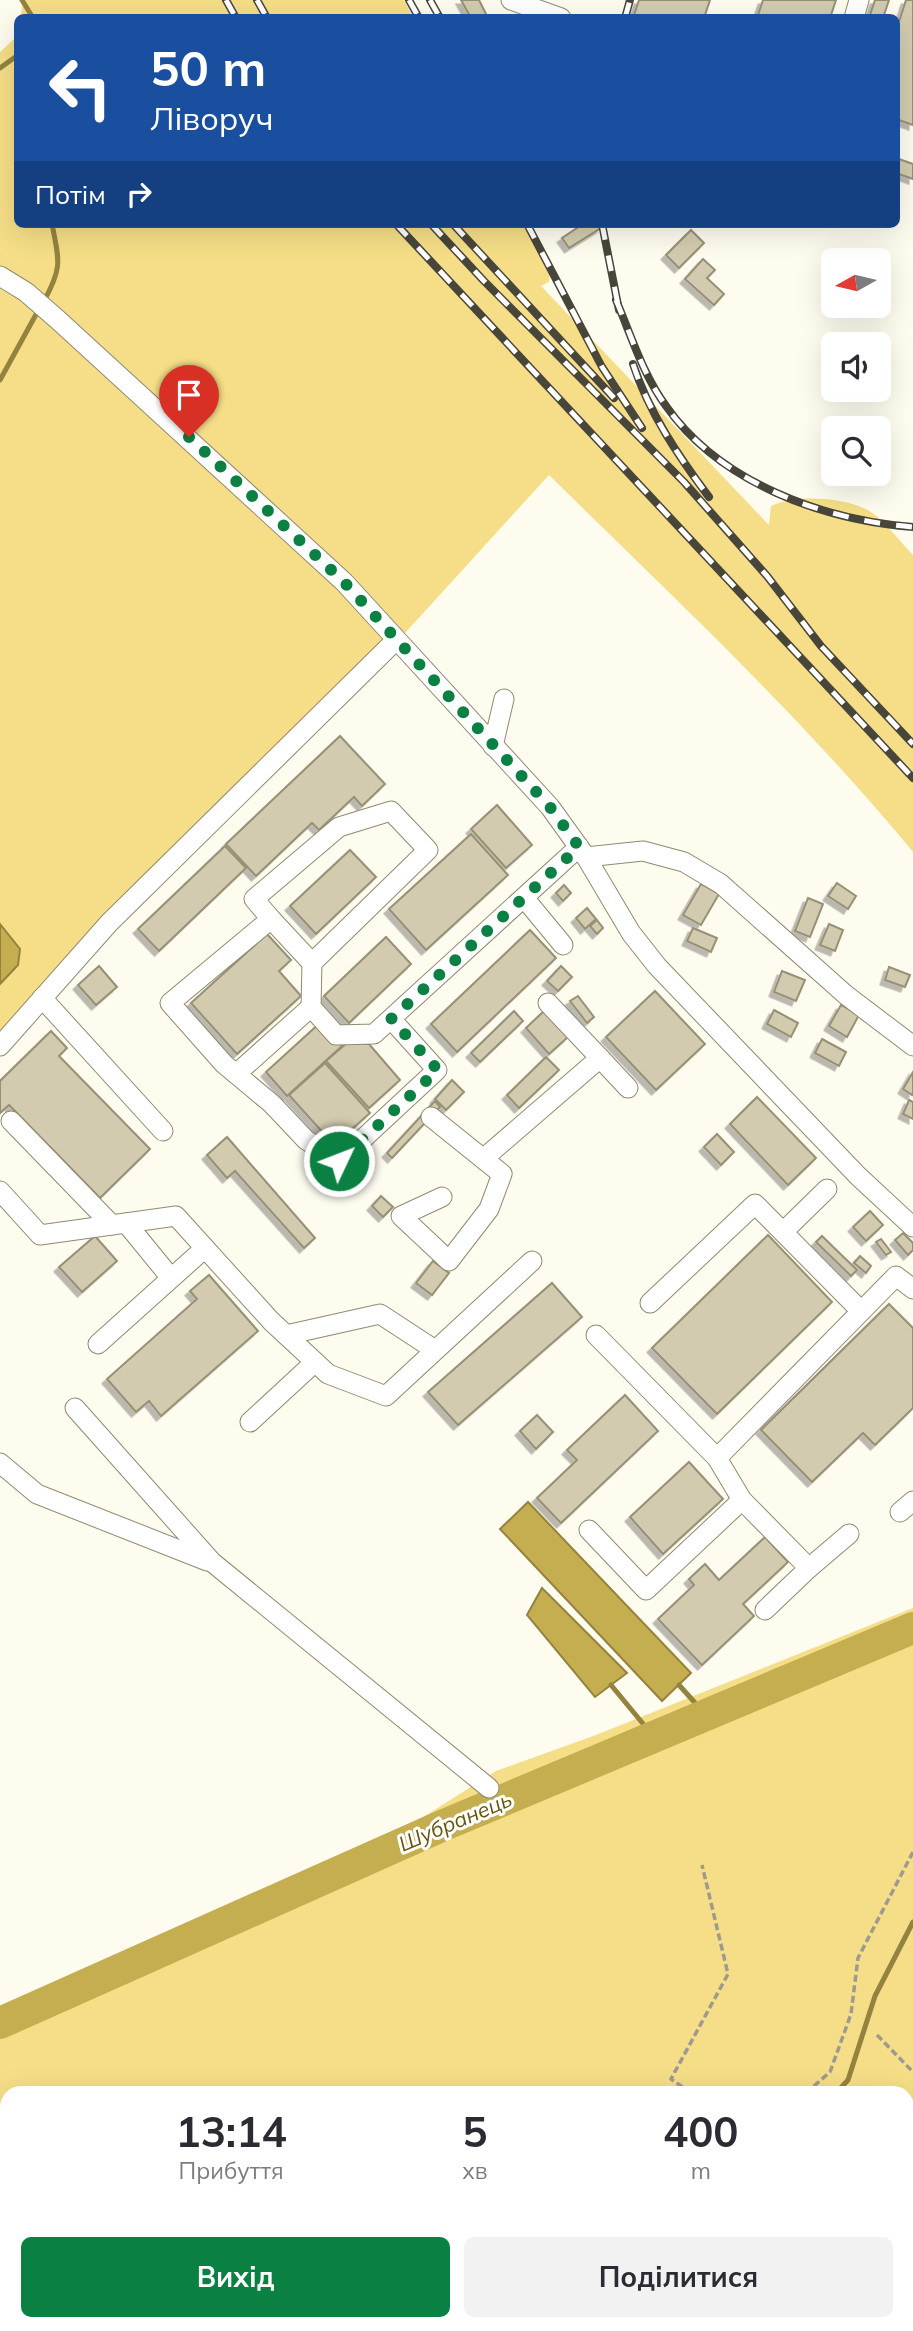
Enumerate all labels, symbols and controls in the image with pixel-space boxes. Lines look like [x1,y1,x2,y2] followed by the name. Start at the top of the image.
[150,37,266,98] text: 50 m
[35,42,126,133] icon: left
[150,98,273,138] text: Ліворуч
[120,175,158,213] icon: right
[35,178,106,211] text: Потім
[821,248,891,318] north arrow
[821,248,891,486] map controls
[821,332,891,402] button: sound
[159,365,219,437] pin
[170,376,208,414] icon: arrive
[821,416,891,486] button: search
[302,1124,376,1198] position arrow
[394,1785,516,1857] water label: Шубранець
[175,2105,287,2158] text: 13:14
[462,2105,487,2158] text: 5
[663,2105,739,2158] text: 400
[179,2156,284,2185] text: Прибуття
[462,2156,487,2185] text: хв
[691,2156,711,2185] text: m
[21,2237,450,2317] button: Вихід
[464,2237,893,2317] button: Поділитися

